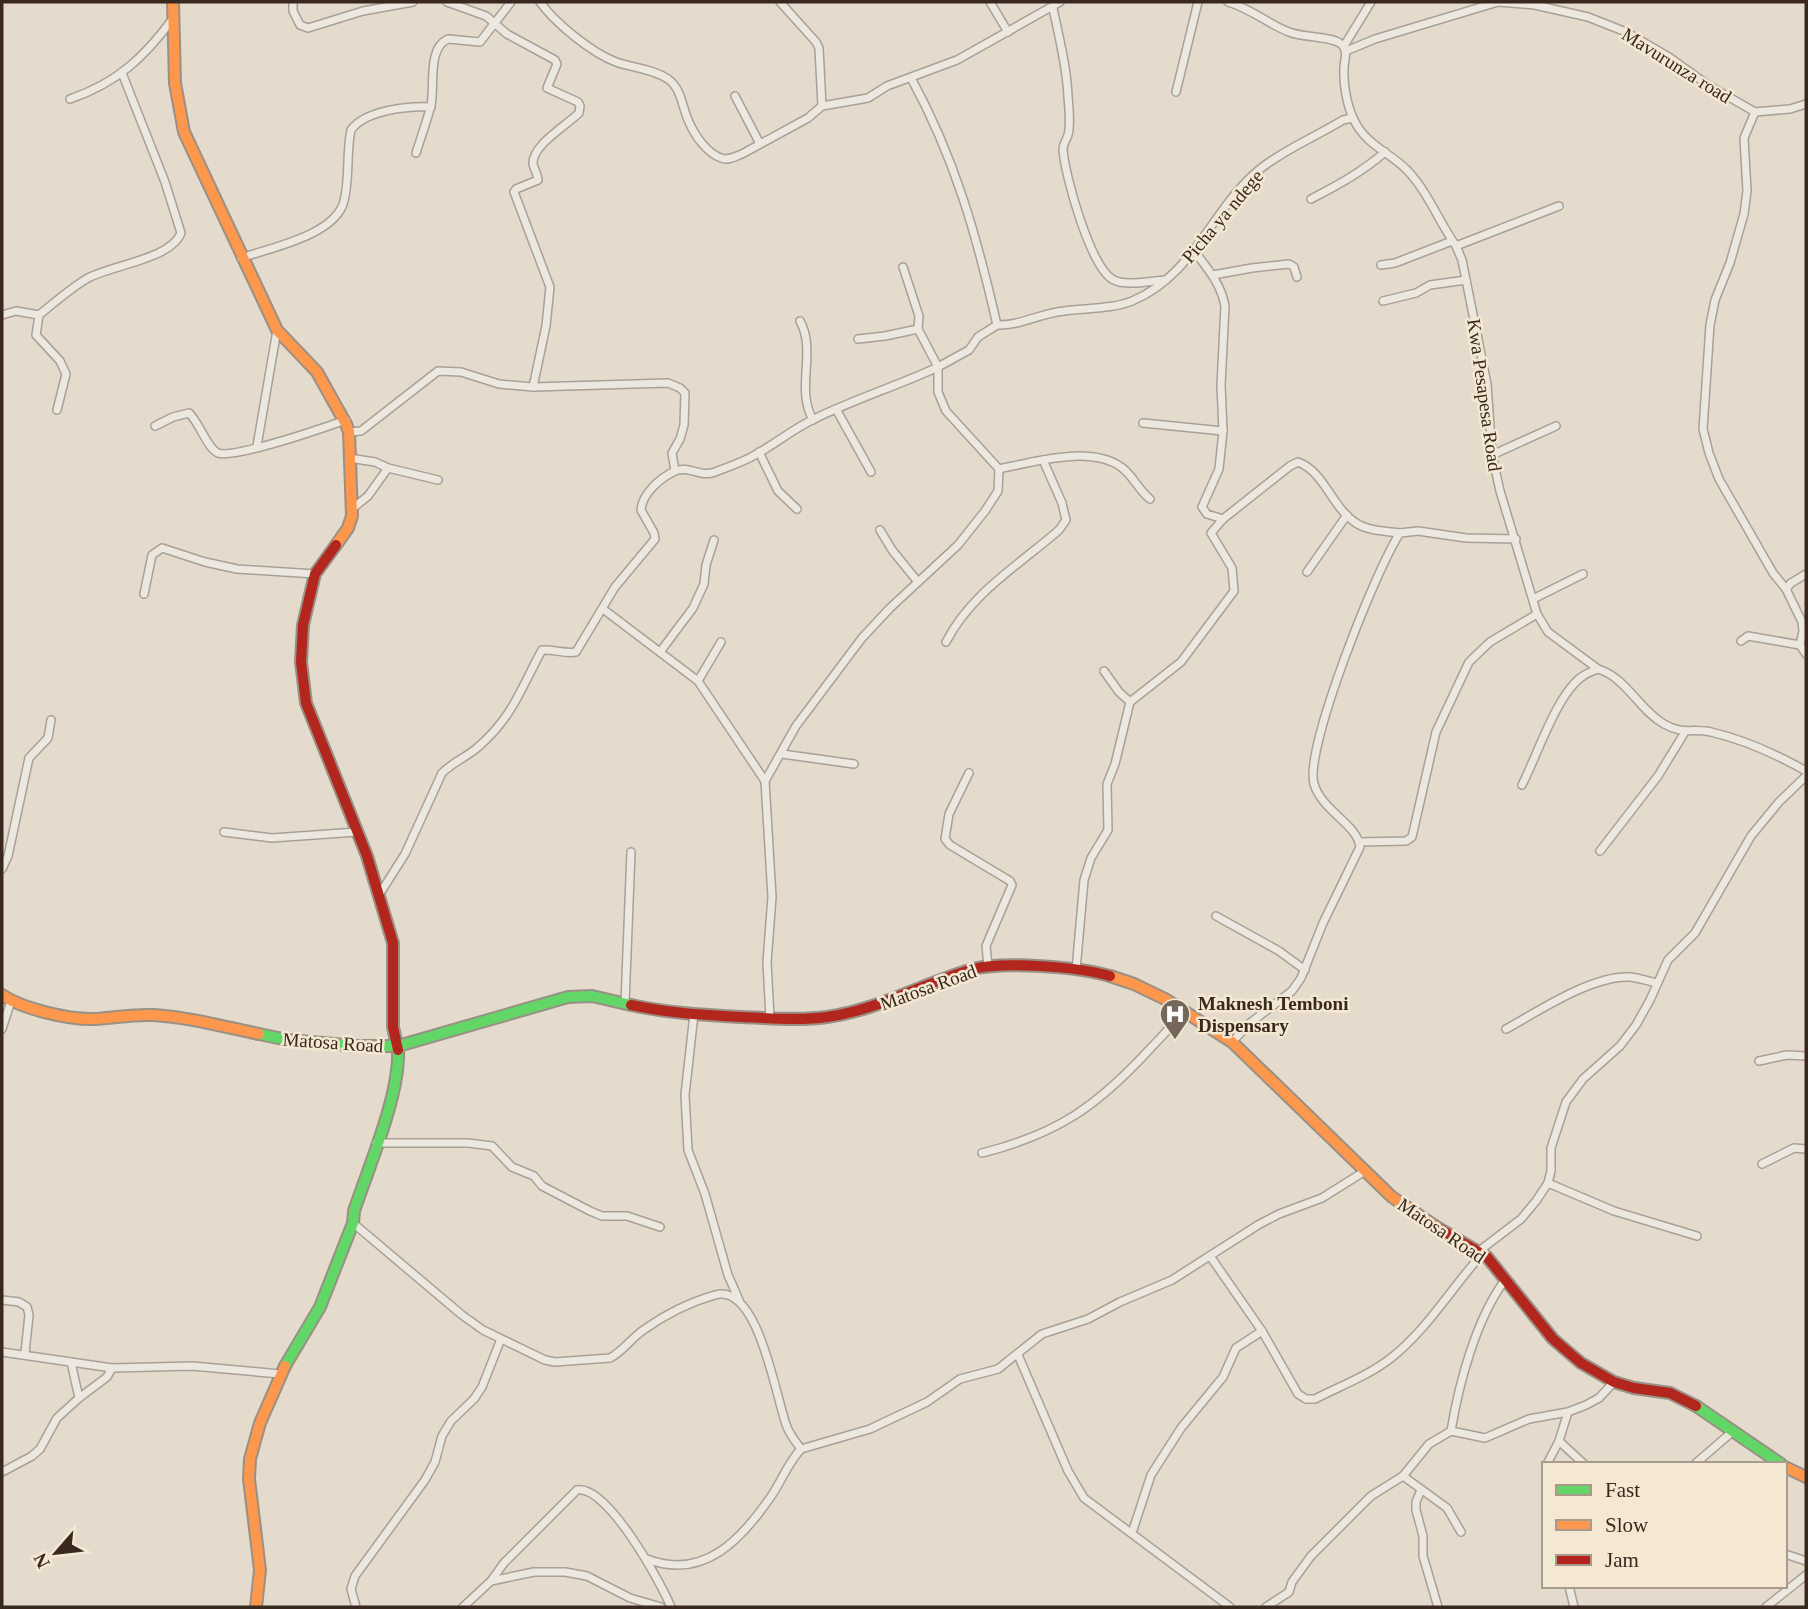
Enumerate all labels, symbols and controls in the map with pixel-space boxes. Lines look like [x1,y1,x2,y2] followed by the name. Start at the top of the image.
[1618,23,1736,108] street label: Mavurunza road
[1177,166,1267,267] street label: Picha ya ndege
[1463,317,1506,473] street label: Kwa Pesapesa Road
[877,960,980,1015] street label: Matosa Road
[1198,993,1348,1036] place label: Maknesh Temboni Dispensary
[1158,997,1192,1041] hospital icon: Maknesh Temboni Dispensary
[282,1029,384,1057] street label: Matosa Road
[1394,1194,1490,1268] street label: Matosa Road
[1542,1462,1787,1588] legend
[1605,1478,1640,1502] text: Fast
[1605,1513,1649,1537] text: Slow
[21,1518,91,1588] north arrow
[1605,1548,1639,1572] text: Jam
[29,1550,54,1572] text: N

